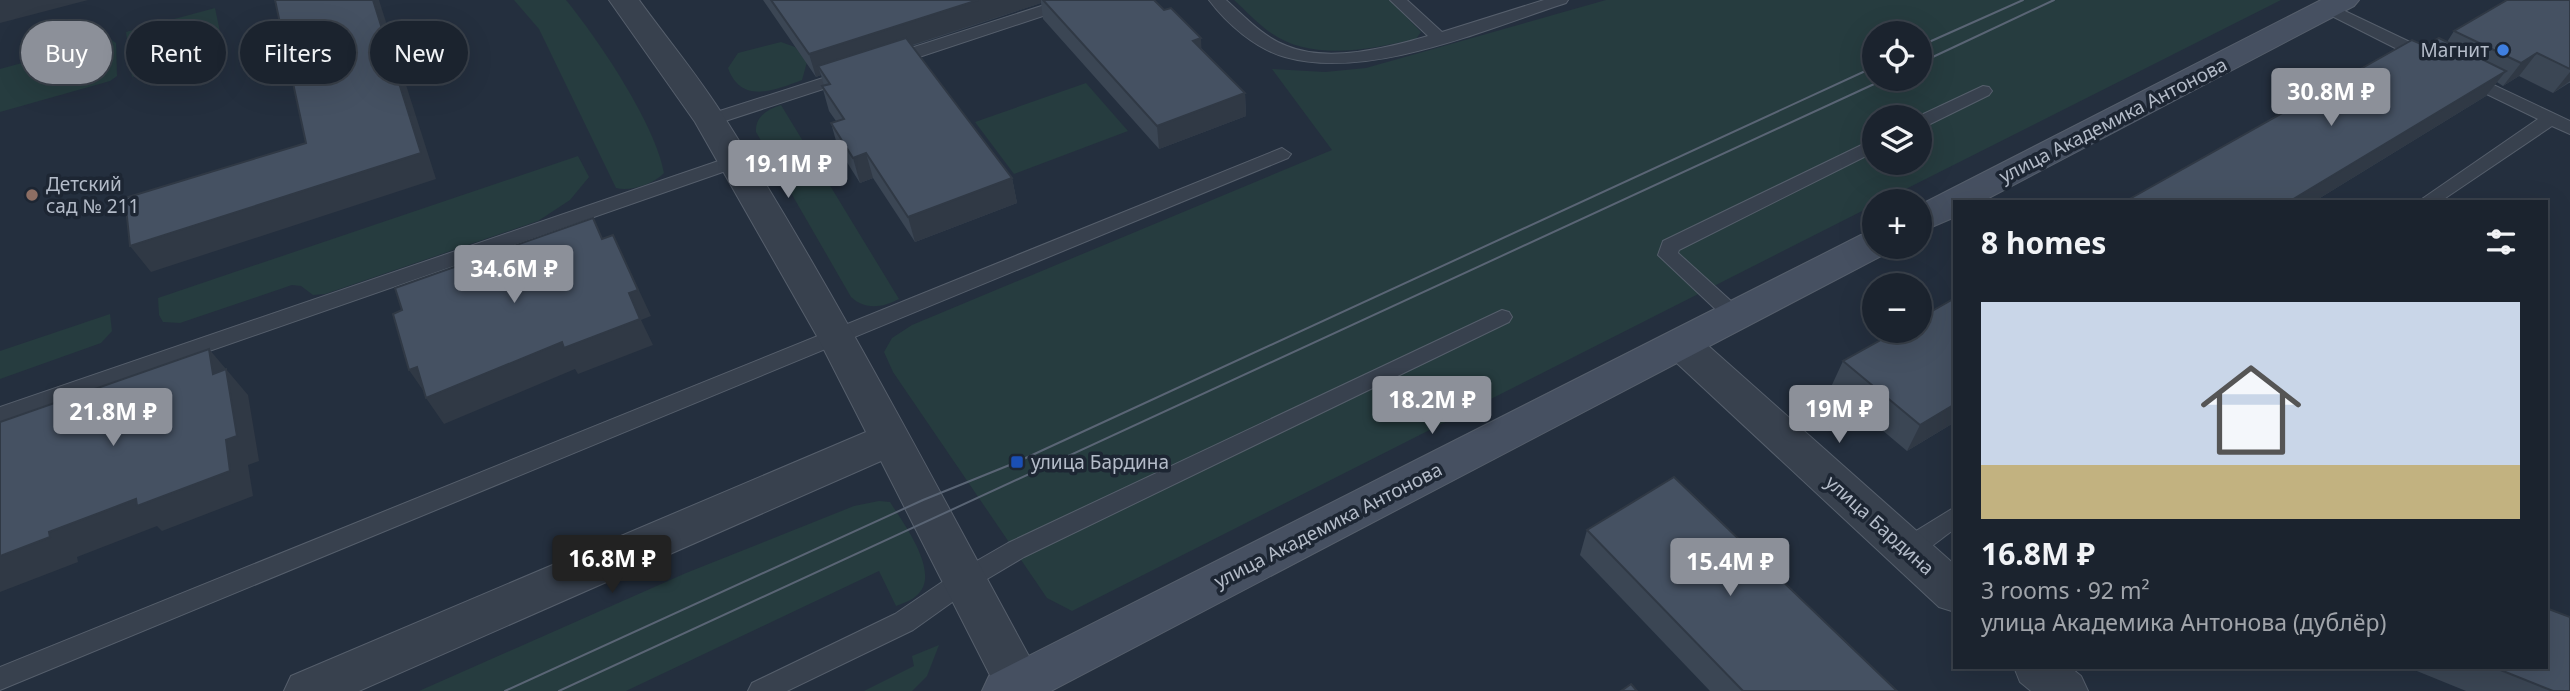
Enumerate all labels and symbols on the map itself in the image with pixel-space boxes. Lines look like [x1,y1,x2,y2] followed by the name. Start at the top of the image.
[2421,37,2489,63] place label: Магнит
[2495,42,2511,58] marker: Магнит
[1994,51,2232,189] street label: улица Академика Антонова
[2266,68,2396,128] pin: 30.8M ₽
[723,140,853,200] pin: 19.1M ₽
[46,171,139,219] place label: Детский сад № 211
[24,187,40,203] marker: Детский сад № 211
[449,246,579,305] pin: 34.6M ₽
[1367,376,1497,436] pin: 18.2M ₽
[1790,386,1888,445] pin: 19M ₽
[48,388,178,448] pin: 21.8M ₽
[1031,449,1169,475] place label: улица Бардина
[1009,454,1025,470] marker: улица Бардина
[1209,456,1447,594] street label: улица Академика Антонова
[1820,469,1940,581] street label: улица Бардина
[547,536,677,595] pin: 16.8M ₽
[1665,538,1795,598] pin: 15.4M ₽

